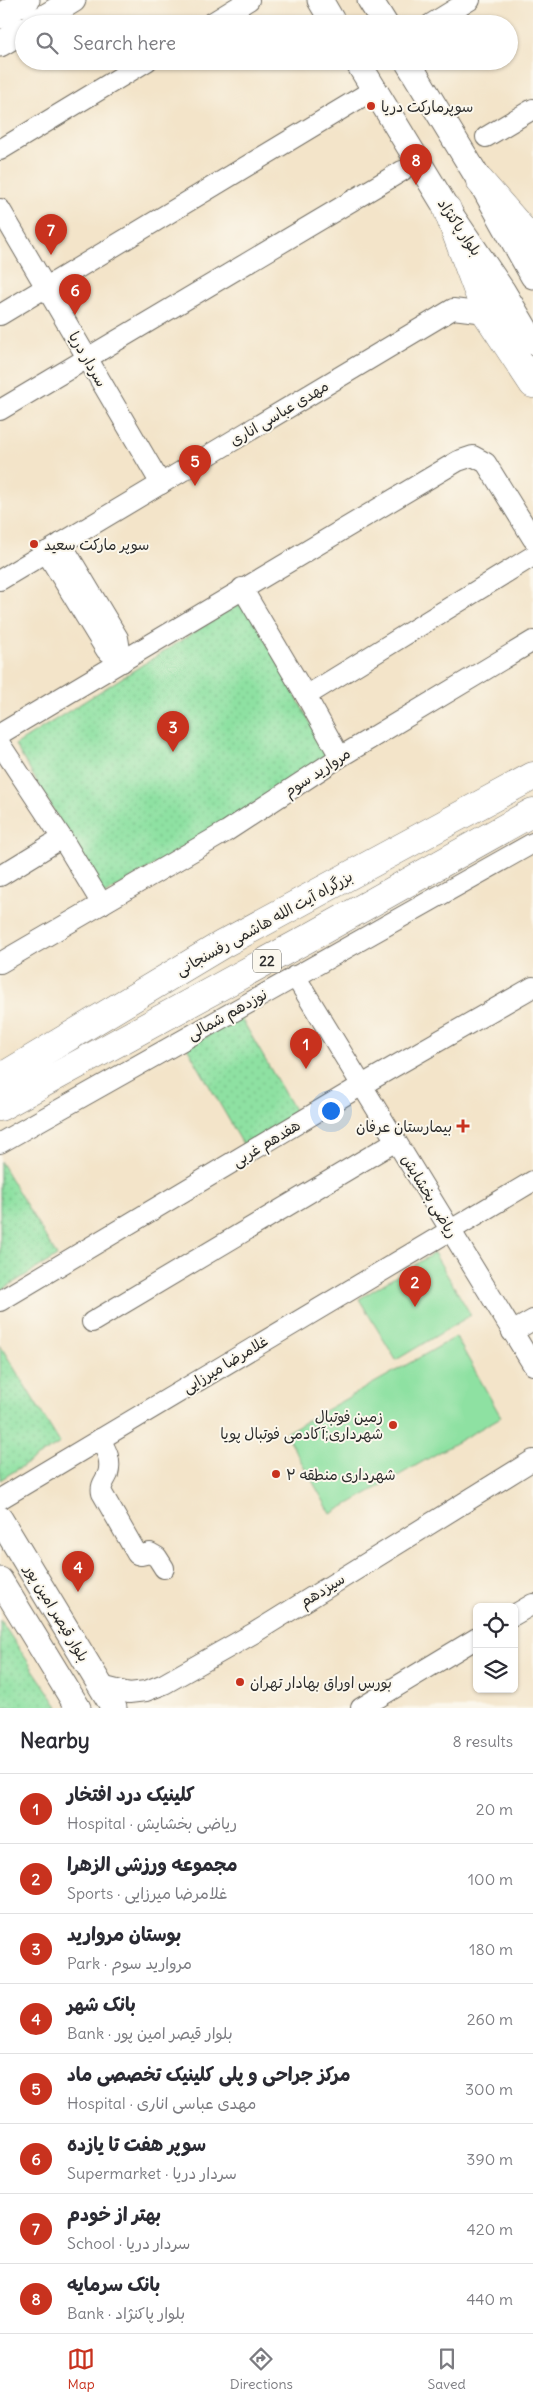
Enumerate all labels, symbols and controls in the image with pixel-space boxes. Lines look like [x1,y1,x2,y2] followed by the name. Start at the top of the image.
[15,15,518,70] search box
[33,29,61,57] icon: search
[73,31,176,55] text: Search here
[381,97,473,117] place label: سوپرمارکت دریا
[365,100,377,112] marker: سوپرمارکت دریا
[400,144,432,185] pin: 8
[433,195,486,260] street label: بلوار پاکنژاد
[35,214,67,255] pin: 7
[59,274,91,315] pin: 6
[65,328,111,390] street label: سردار دریا
[226,376,332,451] street label: مهدی عباسی اناری
[179,445,211,486] pin: 5
[44,535,149,555] place label: سوپر مارکت سعید
[28,538,40,550] marker: سوپر مارکت سعید
[157,711,189,752] pin: 3
[280,743,356,803] street label: مروارید سوم
[172,866,356,980] street label: بزرگراه آیت الله هاشمی رفسنجانی
[253,949,281,972] road number: 22
[184,984,272,1046] street label: نوزدهم شمالی
[290,1028,322,1069] pin: 1
[318,1098,344,1124] your location
[228,1115,305,1173] street label: هفدهم غربی
[356,1117,452,1136] place label: بیمارستان عرفان
[456,1119,470,1133] marker: بیمارستان عرفان
[397,1151,462,1242] street label: ریاضی بخشایش
[399,1266,431,1307] pin: 2
[179,1331,272,1398] street label: غلامرضا میرزایی
[220,1407,383,1444] place label: زمین فوتبال شهرداری;آکادمی فوتبال پویا
[387,1419,399,1431] marker: زمین فوتبال شهرداری;آکادمی فوتبال پویا
[286,1465,396,1484] place label: شهرداری منطقه ۲
[270,1468,282,1480] marker: شهرداری منطقه ۲
[62,1551,94,1592] pin: 4
[19,1560,93,1666] street label: بلوار قیصر امین پور
[296,1569,349,1613] street label: سیزدهم
[473,1603,518,1693] map controls
[473,1603,518,1648] button: locate
[473,1648,518,1693] button: layers
[250,1673,392,1692] place label: بورس اوراق بهادار تهران
[234,1676,246,1688] marker: بورس اوراق بهادار تهران
[20,1727,90,1754] text: Nearby
[452,1731,513,1751] text: 8 results
[67,1782,195,1806] text: کلینیک درد افتخار
[33,1799,39,1819] text: 1
[476,1799,513,1819] text: 20 m
[67,1813,237,1833] text: Hospital · ریاضی بخشایش
[67,1852,238,1876] text: مجموعه ورزشی الزهرا
[32,1869,40,1889] text: 2
[468,1869,513,1889] text: 100 m
[67,1883,227,1903] text: Sports · غلامرضا میرزایی
[67,1922,181,1946] text: بوستان مروارید
[31,1939,41,1959] text: 3
[469,1939,513,1959] text: 180 m
[67,1953,192,1973] text: Park · مروارید سوم
[67,1992,136,2016] text: بانک شهر
[31,2009,41,2029] text: 4
[467,2009,513,2029] text: 260 m
[67,2023,233,2043] text: Bank · بلوار قیصر امین پور
[67,2062,350,2086] text: مرکز جراحی و پلی کلینیک تخصصی ماد
[31,2079,41,2099] text: 5
[465,2079,513,2099] text: 300 m
[67,2093,256,2113] text: Hospital · مهدی عباسی اناری
[67,2132,206,2156] text: سوپر هفت تا یازده
[31,2149,41,2169] text: 6
[466,2149,513,2169] text: 390 m
[67,2163,237,2183] text: Supermarket · سردار دریا
[67,2202,161,2226] text: بهتر از خودم
[32,2219,40,2239] text: 7
[467,2219,513,2239] text: 420 m
[67,2233,190,2253] text: School · سردار دریا
[67,2272,160,2296] text: بانک سرمایه
[31,2289,41,2309] text: 8
[466,2289,513,2309] text: 440 m
[67,2303,185,2323] text: Bank · بلوار پاکنژاد
[67,2345,95,2393] tab: Map
[230,2345,293,2393] tab: Directions
[427,2345,466,2393] tab: Saved

